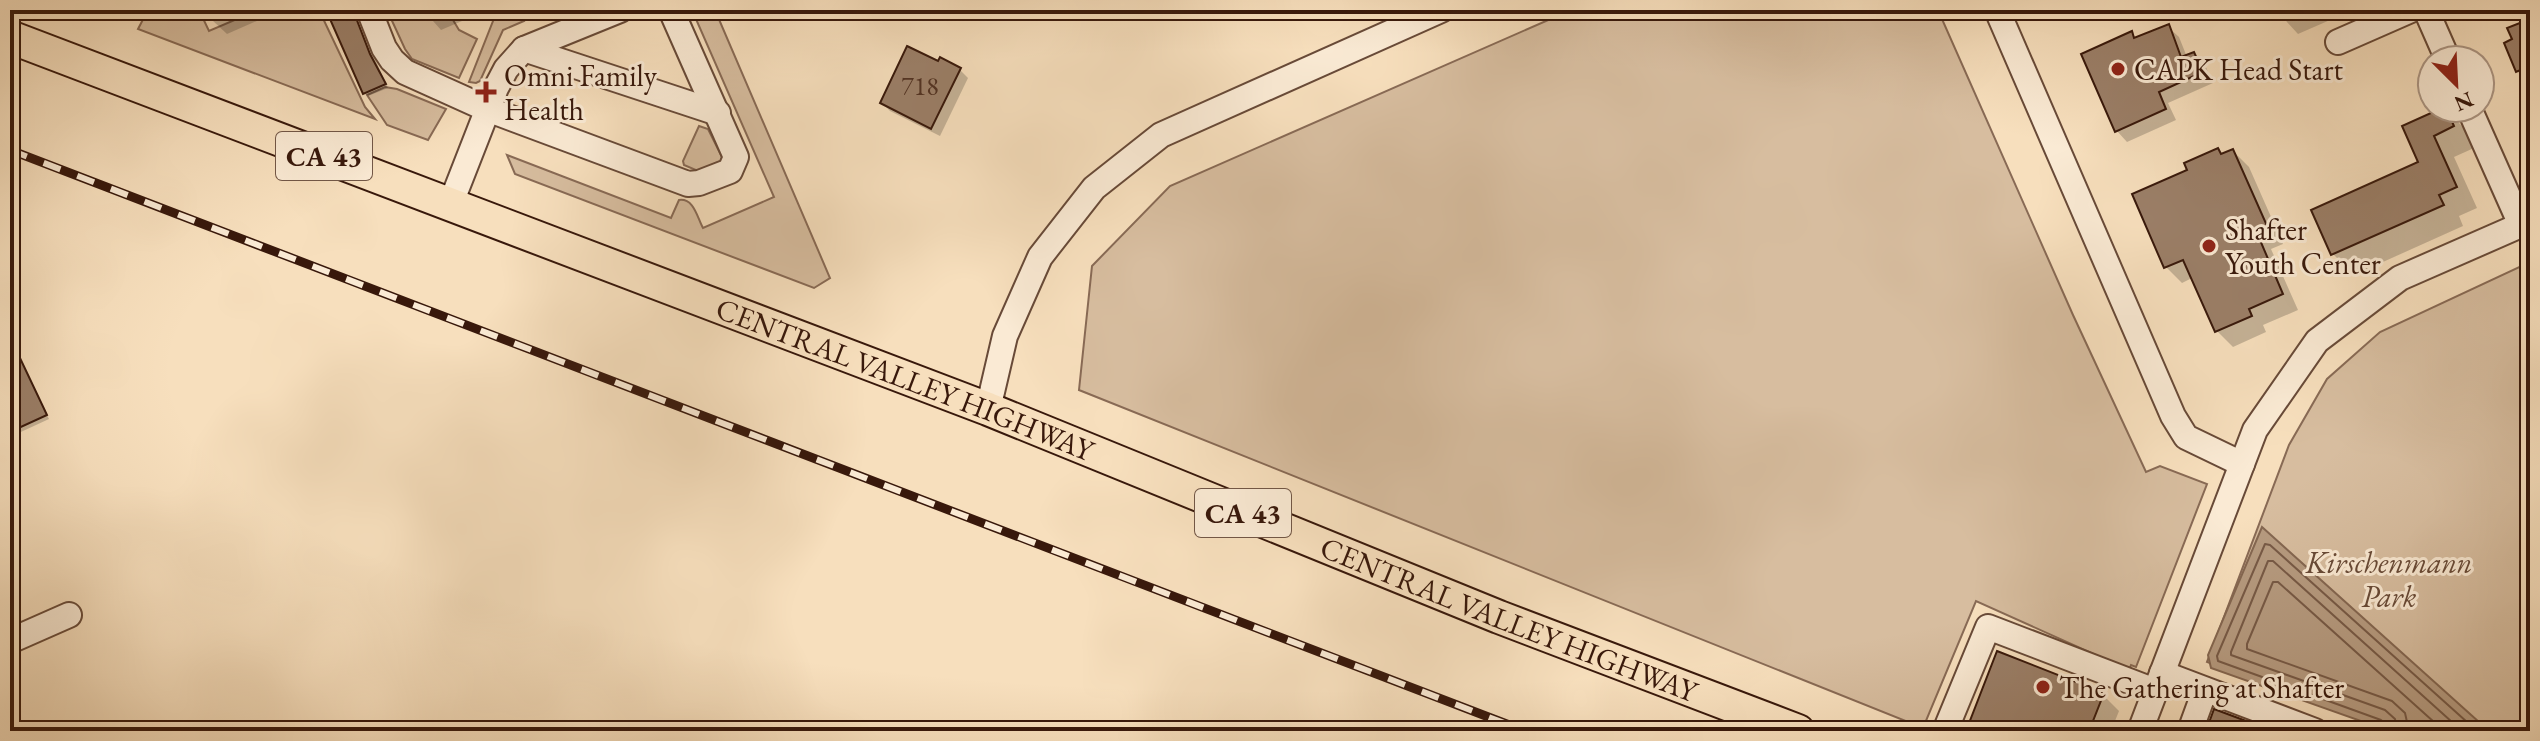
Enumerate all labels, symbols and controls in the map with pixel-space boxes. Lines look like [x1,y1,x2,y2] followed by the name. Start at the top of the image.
[2416,44,2496,124] north arrow
[2134,50,2344,89] place label: CAPK Head Start
[504,56,658,129] place label: Omni Family Health
[2109,60,2127,78] marker: CAPK Head Start
[901,69,939,103] house number: 718
[475,81,497,103] marker: Omni Family Health
[2450,85,2478,119] text: N
[276,132,372,180] road number: CA 43
[2225,210,2381,283] place label: Shafter Youth Center
[2200,237,2218,255] marker: Shafter Youth Center
[711,288,1101,470] street label: CENTRAL VALLEY HIGHWAY
[1195,489,1291,537] road number: CA 43
[1315,527,1704,711] street label: CENTRAL VALLEY HIGHWAY
[2305,543,2472,616] park label: Kirschenmann Park
[2059,668,2344,707] place label: The Gathering at Shafter
[2034,678,2052,696] marker: The Gathering at Shafter

